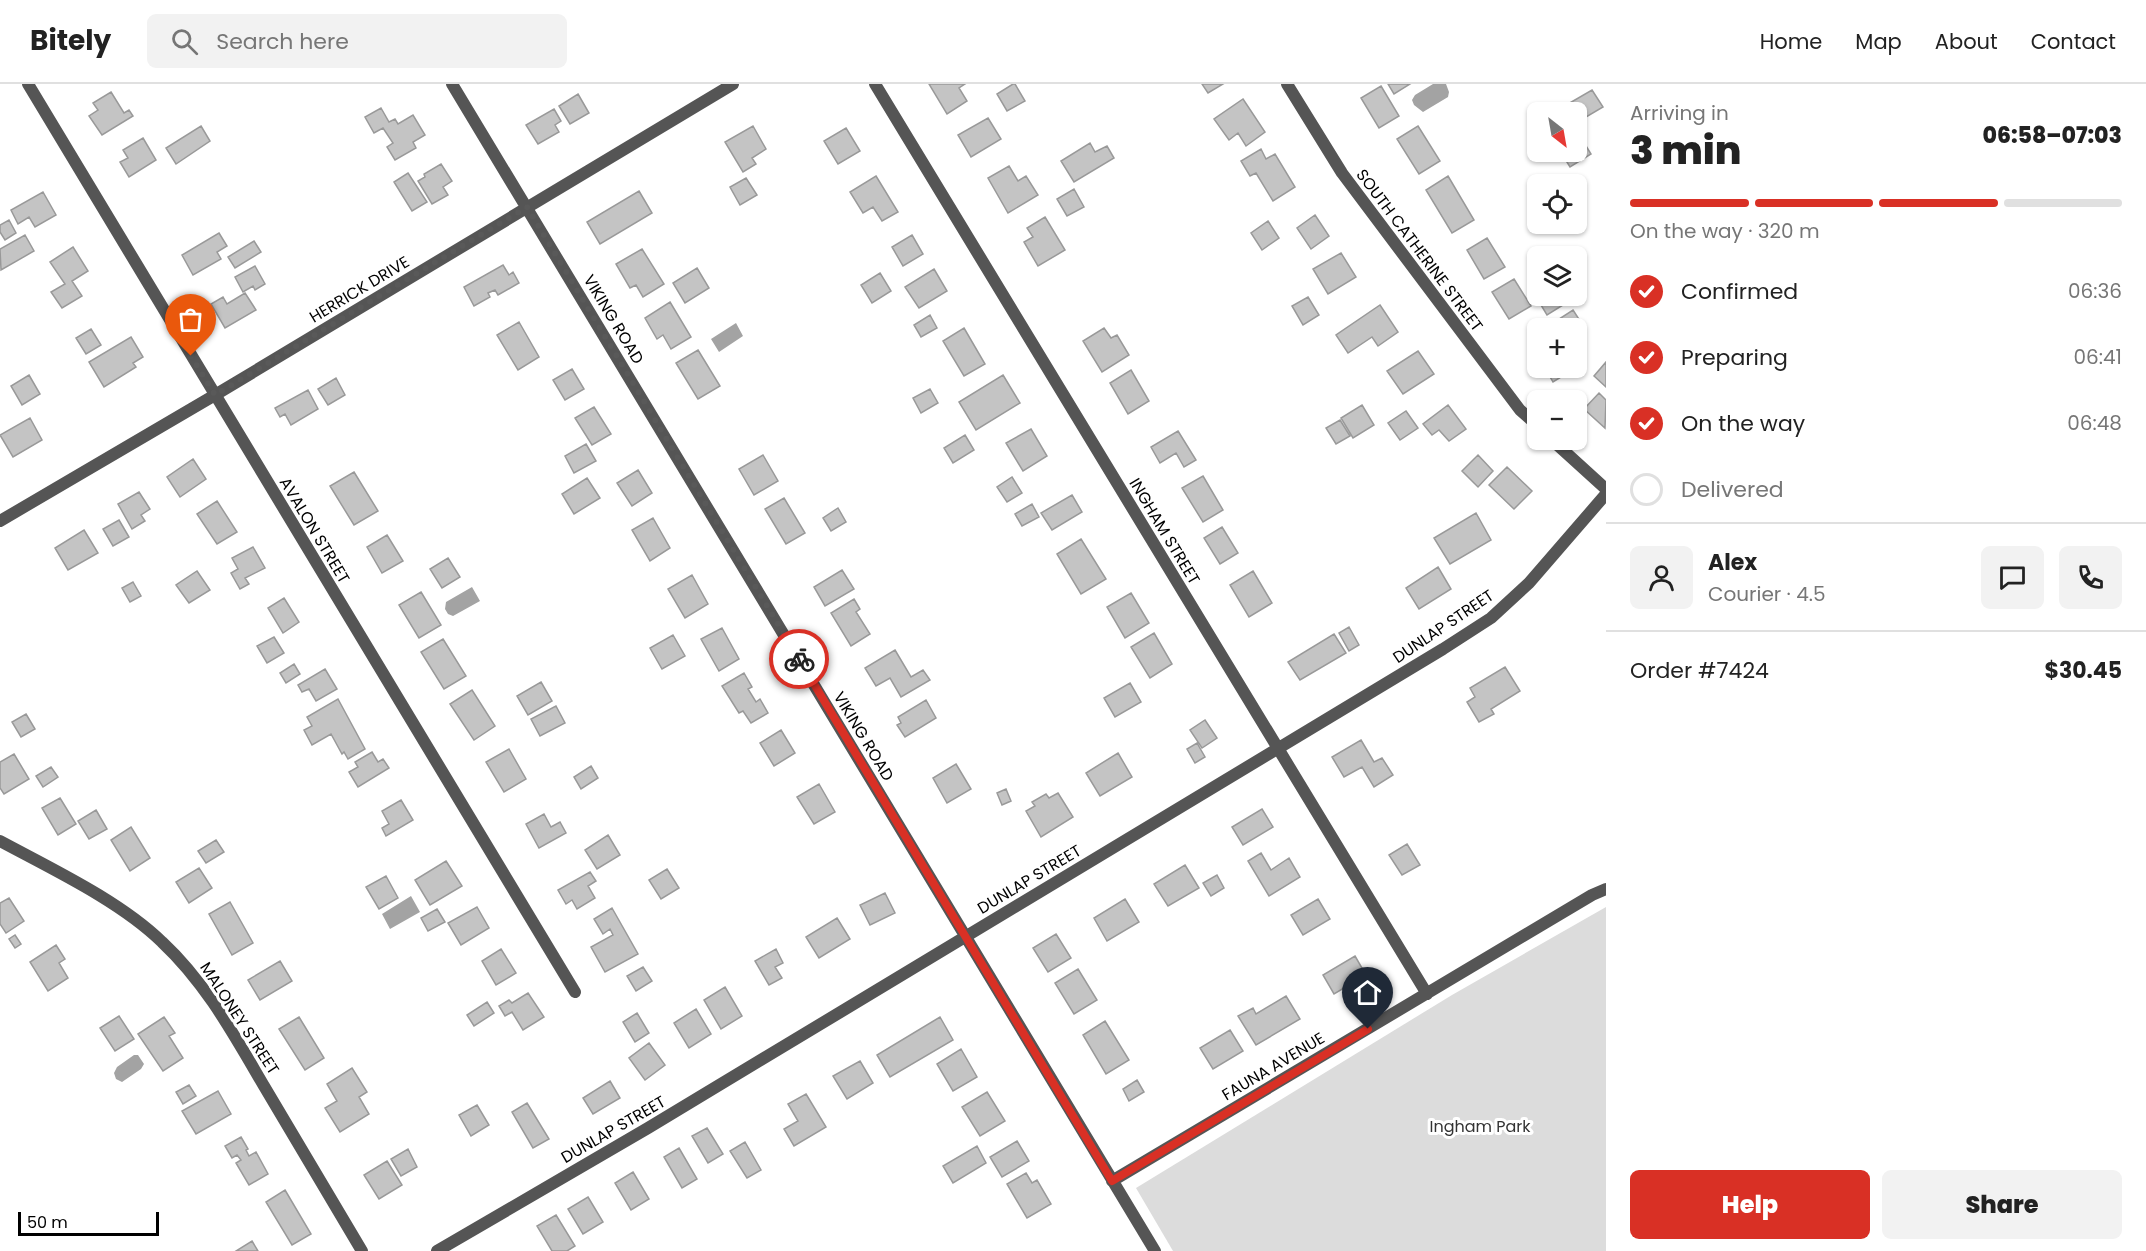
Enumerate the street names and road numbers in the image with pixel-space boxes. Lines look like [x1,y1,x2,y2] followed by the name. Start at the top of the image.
[1351,164,1489,337] street label: SOUTH CATHERINE STREET
[305,250,414,328] street label: HERRICK DRIVE
[578,270,649,368] street label: VIKING ROAD
[274,473,356,588] street label: AVALON STREET
[1124,474,1206,589] street label: INGHAM STREET
[1388,584,1499,669] street label: DUNLAP STREET
[828,687,899,785] street label: VIKING ROAD
[973,839,1086,920] street label: DUNLAP STREET
[195,958,285,1079] street label: MALONEY STREET
[1218,1027,1329,1106] street label: FAUNA AVENUE
[557,1090,670,1169] street label: DUNLAP STREET

